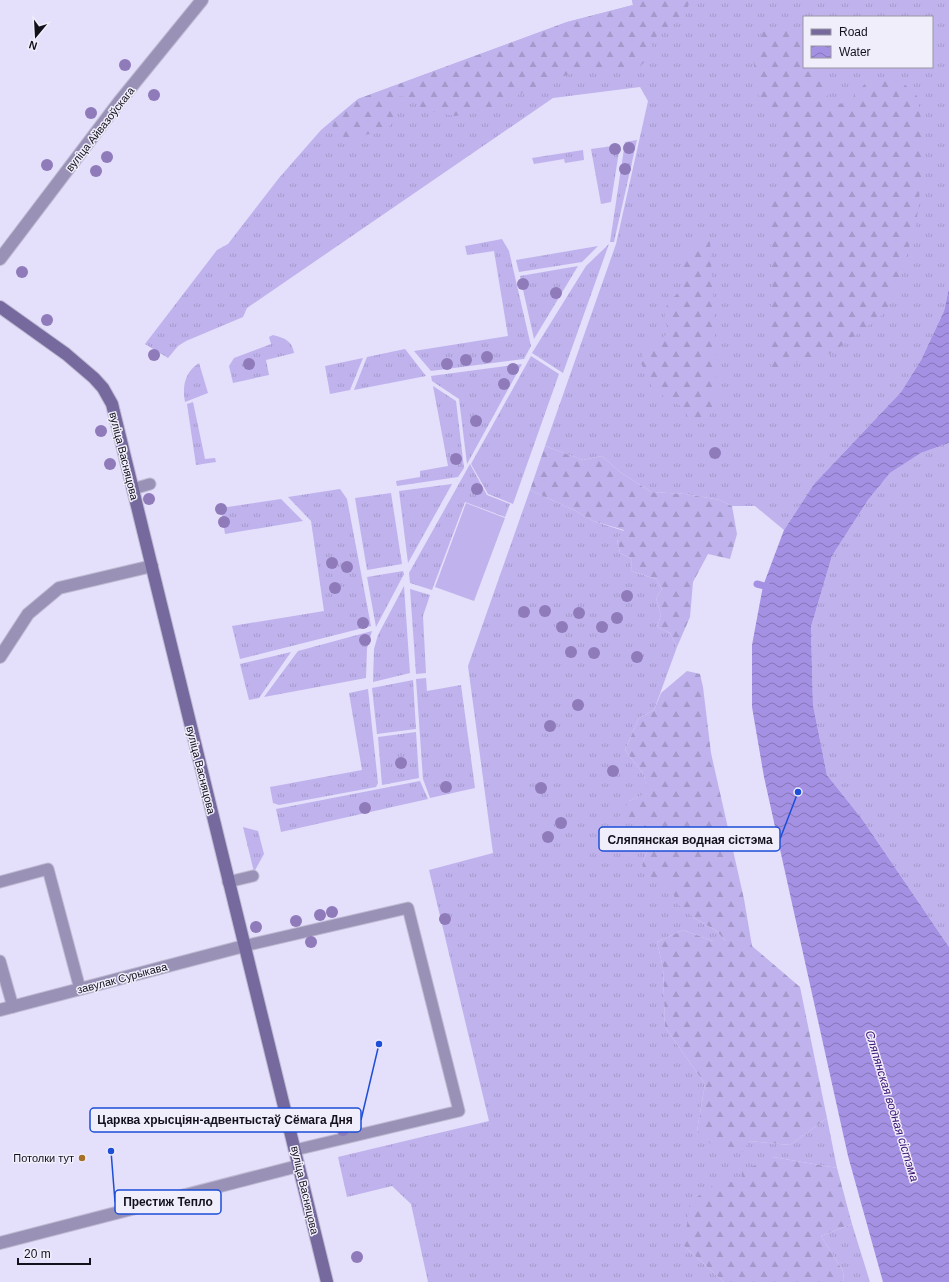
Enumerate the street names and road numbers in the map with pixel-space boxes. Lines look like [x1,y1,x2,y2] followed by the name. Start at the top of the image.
[63,84,137,173] street label: вуліца Айвазоўскага
[107,411,141,502] street label: вуліца Васняцова
[184,725,218,816] street label: вуліца Васняцова
[76,960,169,996] street label: завулак Сурыкава
[289,1145,321,1236] street label: вуліца Васняцова

